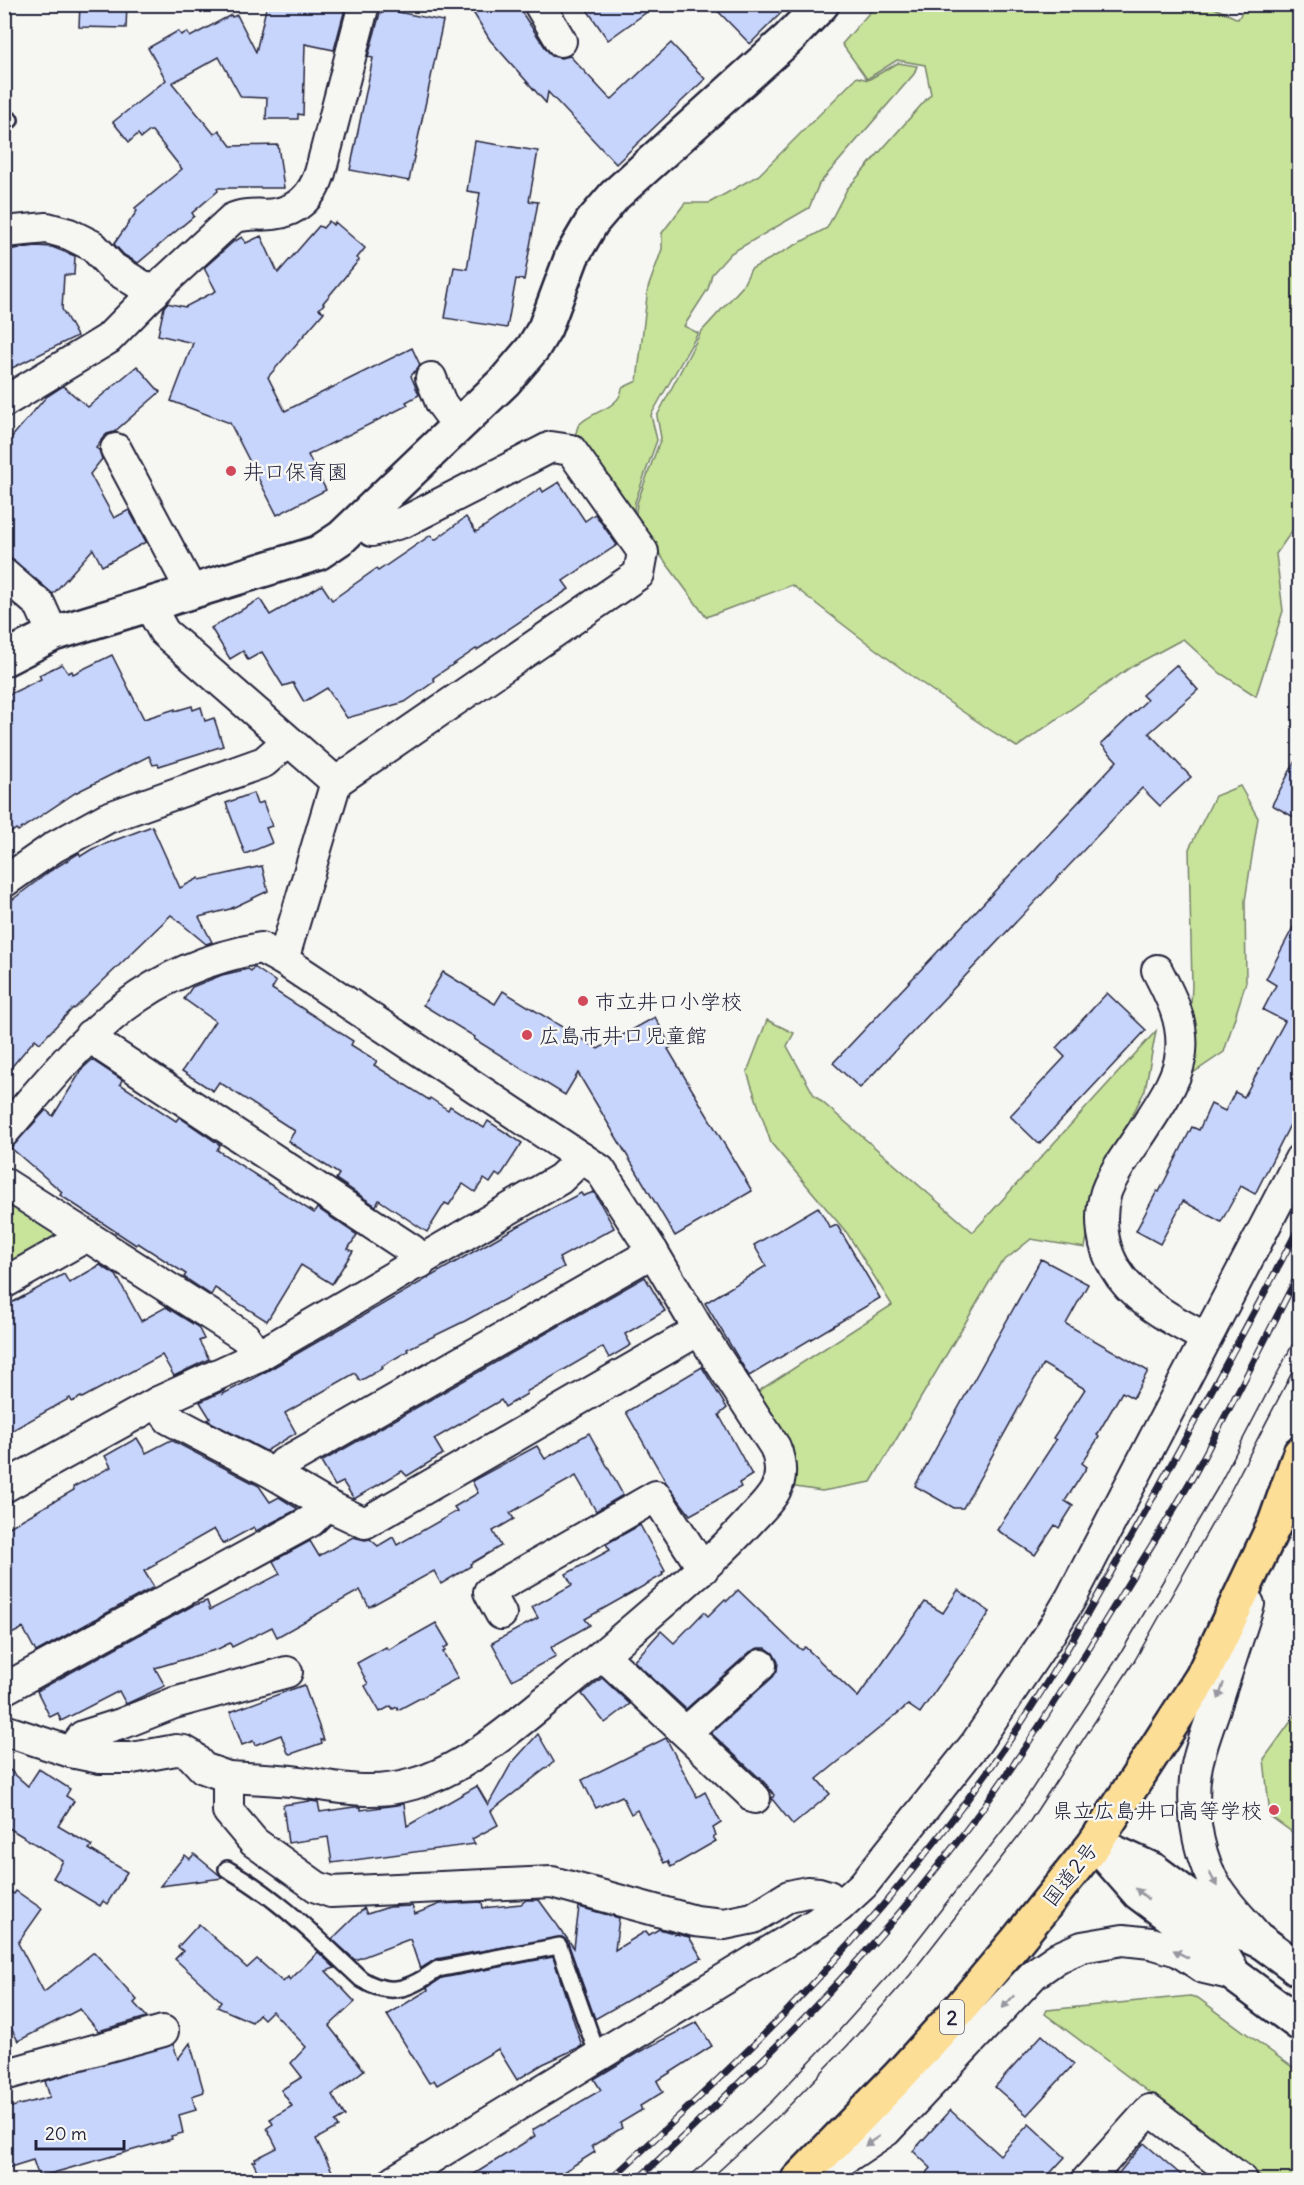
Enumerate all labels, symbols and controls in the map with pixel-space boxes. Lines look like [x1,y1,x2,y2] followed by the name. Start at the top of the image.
[243,458,348,485] place label: 井口保育園
[224,464,238,478] marker: 井口保育園
[595,988,742,1015] place label: 市立井口小学校
[576,994,590,1008] marker: 市立井口小学校
[539,1022,707,1049] place label: 広島市井口児童館
[520,1028,534,1042] marker: 広島市井口児童館
[1215,1682,1225,1700] one-way arrow
[1052,1797,1262,1824] place label: 県立広島井口高等学校
[1267,1803,1281,1817] marker: 県立広島井口高等学校
[1036,1836,1104,1912] street label: 国道2号
[1208,1871,1218,1888] one-way arrow
[1135,1888,1150,1901] one-way arrow
[1172,1949,1189,1959] one-way arrow
[1001,1995,1015,2010] one-way arrow
[940,2000,964,2034] road number: 2
[36,2113,124,2151] scale bar
[45,2122,87,2145] text: 20 m
[864,2135,880,2147] one-way arrow

